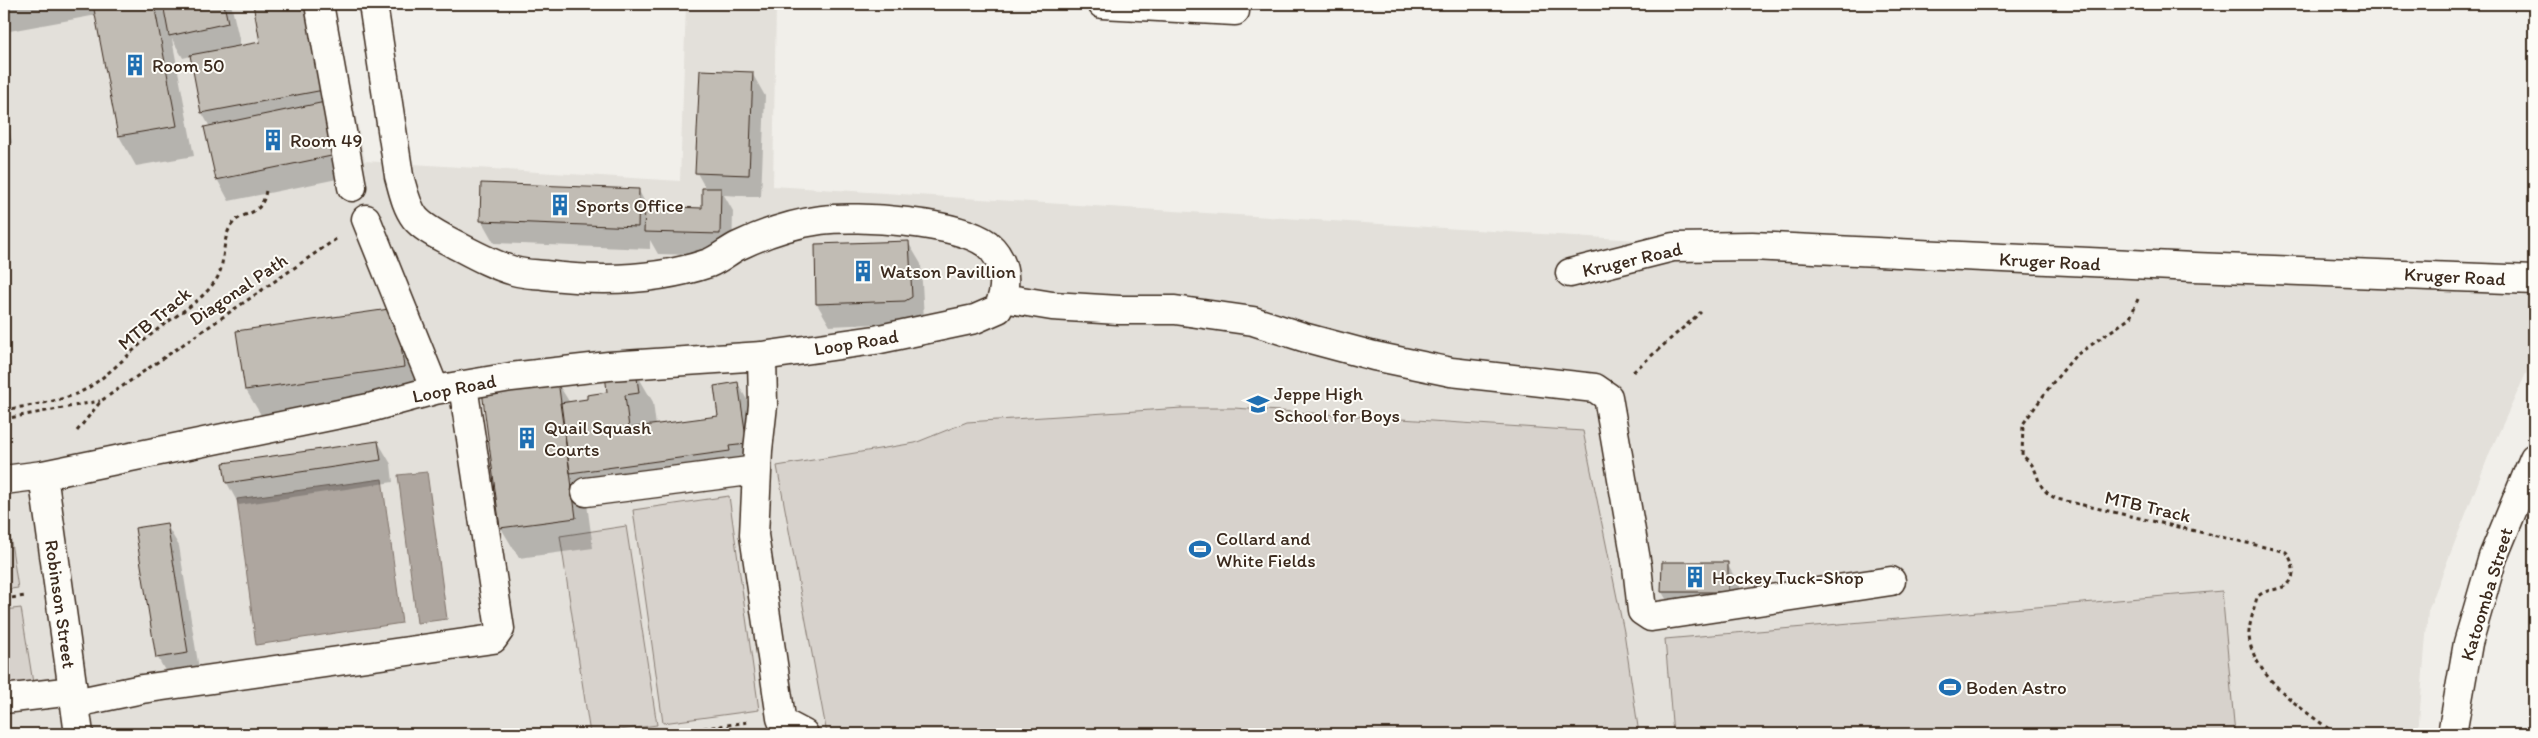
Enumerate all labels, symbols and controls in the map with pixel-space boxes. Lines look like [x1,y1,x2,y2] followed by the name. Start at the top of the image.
[122,52,148,78] building icon: Room 50
[152,54,225,77] place label: Room 50
[260,127,286,153] building icon: Room 49
[290,129,362,152] place label: Room 49
[547,192,573,218] building icon: Sports Office
[576,194,684,217] place label: Sports Office
[1580,237,1685,282] street label: Kruger Road
[1998,247,2102,276] street label: Kruger Road
[185,248,292,331] street label: Diagonal Path
[850,258,876,284] building icon: Watson Pavillion
[880,260,1016,283] place label: Watson Pavillion
[2403,262,2507,291] street label: Kruger Road
[113,282,196,355] street label: MTB Track
[812,325,900,360] street label: Loop Road
[410,369,498,408] street label: Loop Road
[1274,382,1400,427] place label: Jeppe High School for Boys
[1245,391,1271,417] school or university icon: Jeppe High School for Boys
[544,416,652,461] place label: Quail Squash Courts
[514,425,540,451] building icon: Quail Squash Courts
[2103,485,2193,528] street label: MTB Track
[2455,525,2518,664] street label: Katoomba Street
[1216,527,1316,572] place label: Collard and White Fields
[1187,536,1213,562] sports icon: Collard and White Fields
[40,538,81,670] street label: Robinson Street
[1682,564,1708,590] building icon: Hockey Tuck-Shop
[1712,566,1864,589] place label: Hockey Tuck-Shop
[1937,674,1963,700] sports icon: Boden Astro
[1966,676,2067,699] place label: Boden Astro

